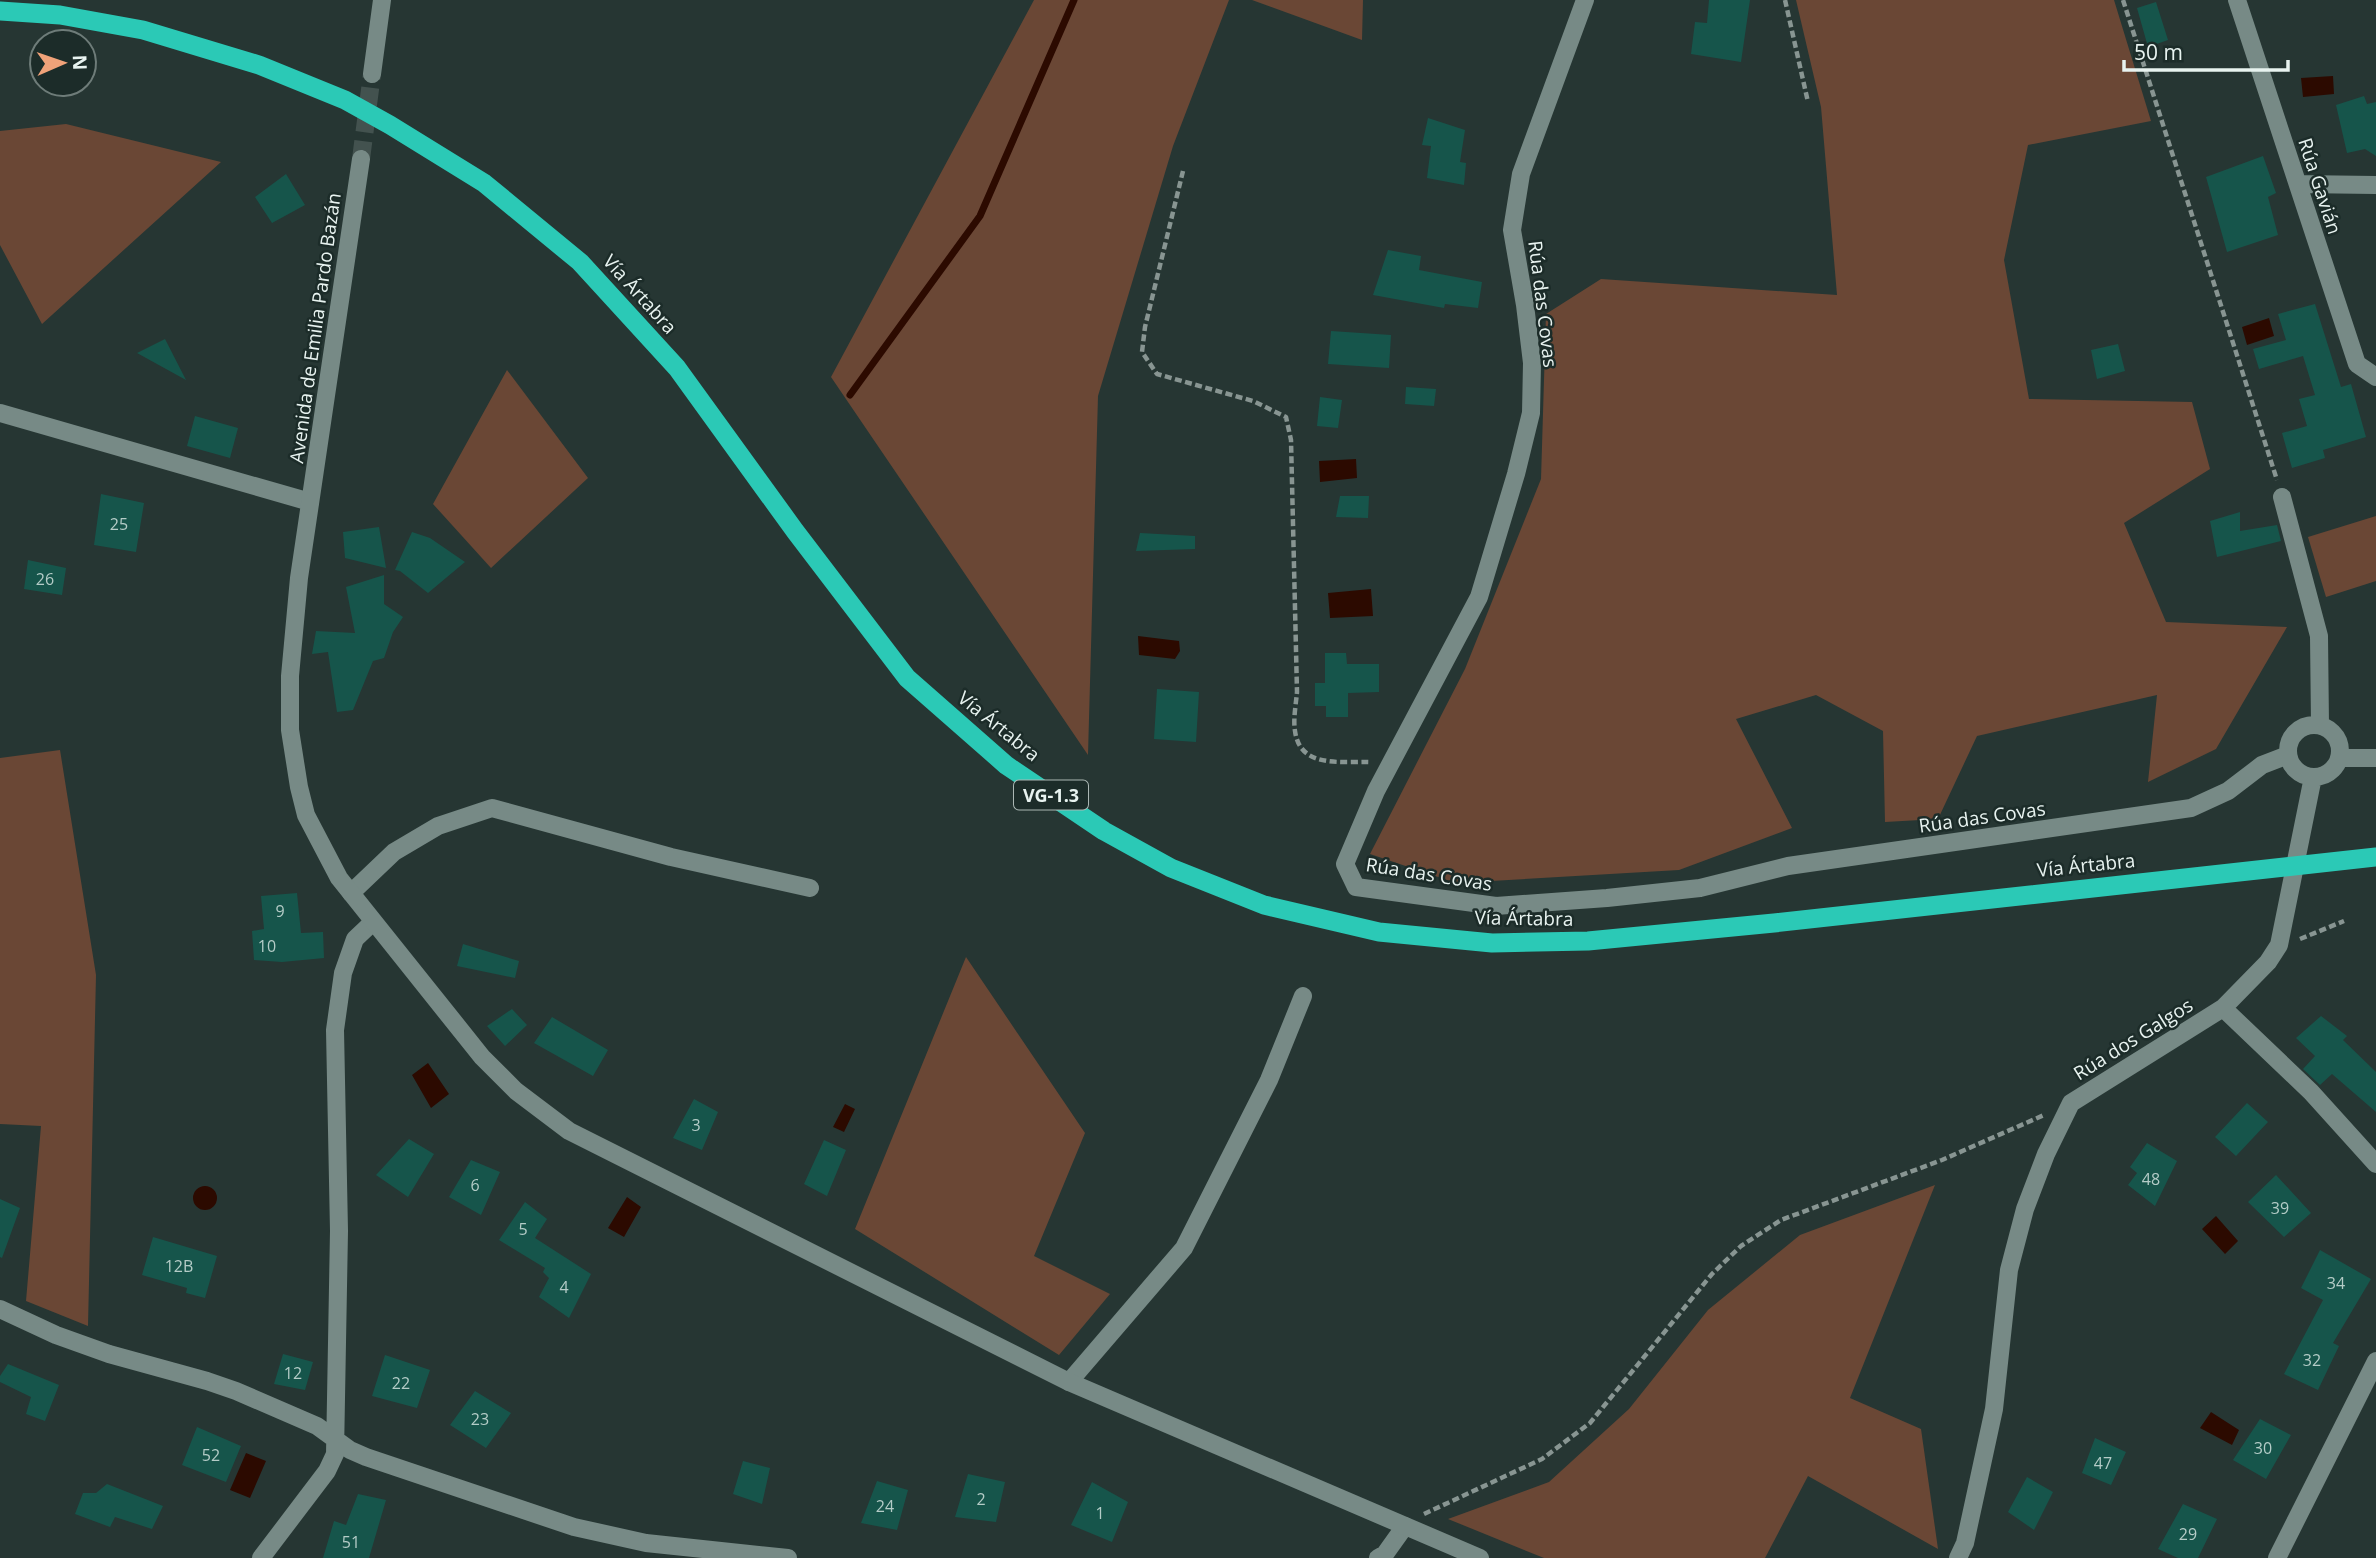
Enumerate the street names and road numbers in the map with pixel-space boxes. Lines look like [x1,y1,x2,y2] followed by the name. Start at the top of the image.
[2292,135,2348,237] street label: Rúa Gavián
[283,191,347,465] street label: Avenida de Emilia Pardo Bazán
[1522,239,1564,369] street label: Rúa das Covas
[597,249,683,339] street label: Vía Ártabra
[952,685,1046,767] street label: Vía Ártabra
[1014,780,1088,810] road number: VG-1.3
[1917,795,2047,839] street label: Rúa das Covas
[2036,847,2136,883] street label: Vía Ártabra
[1364,851,1494,897] street label: Rúa das Covas
[1474,904,1574,932] street label: Vía Ártabra
[2068,992,2198,1086] street label: Rúa dos Galgos

